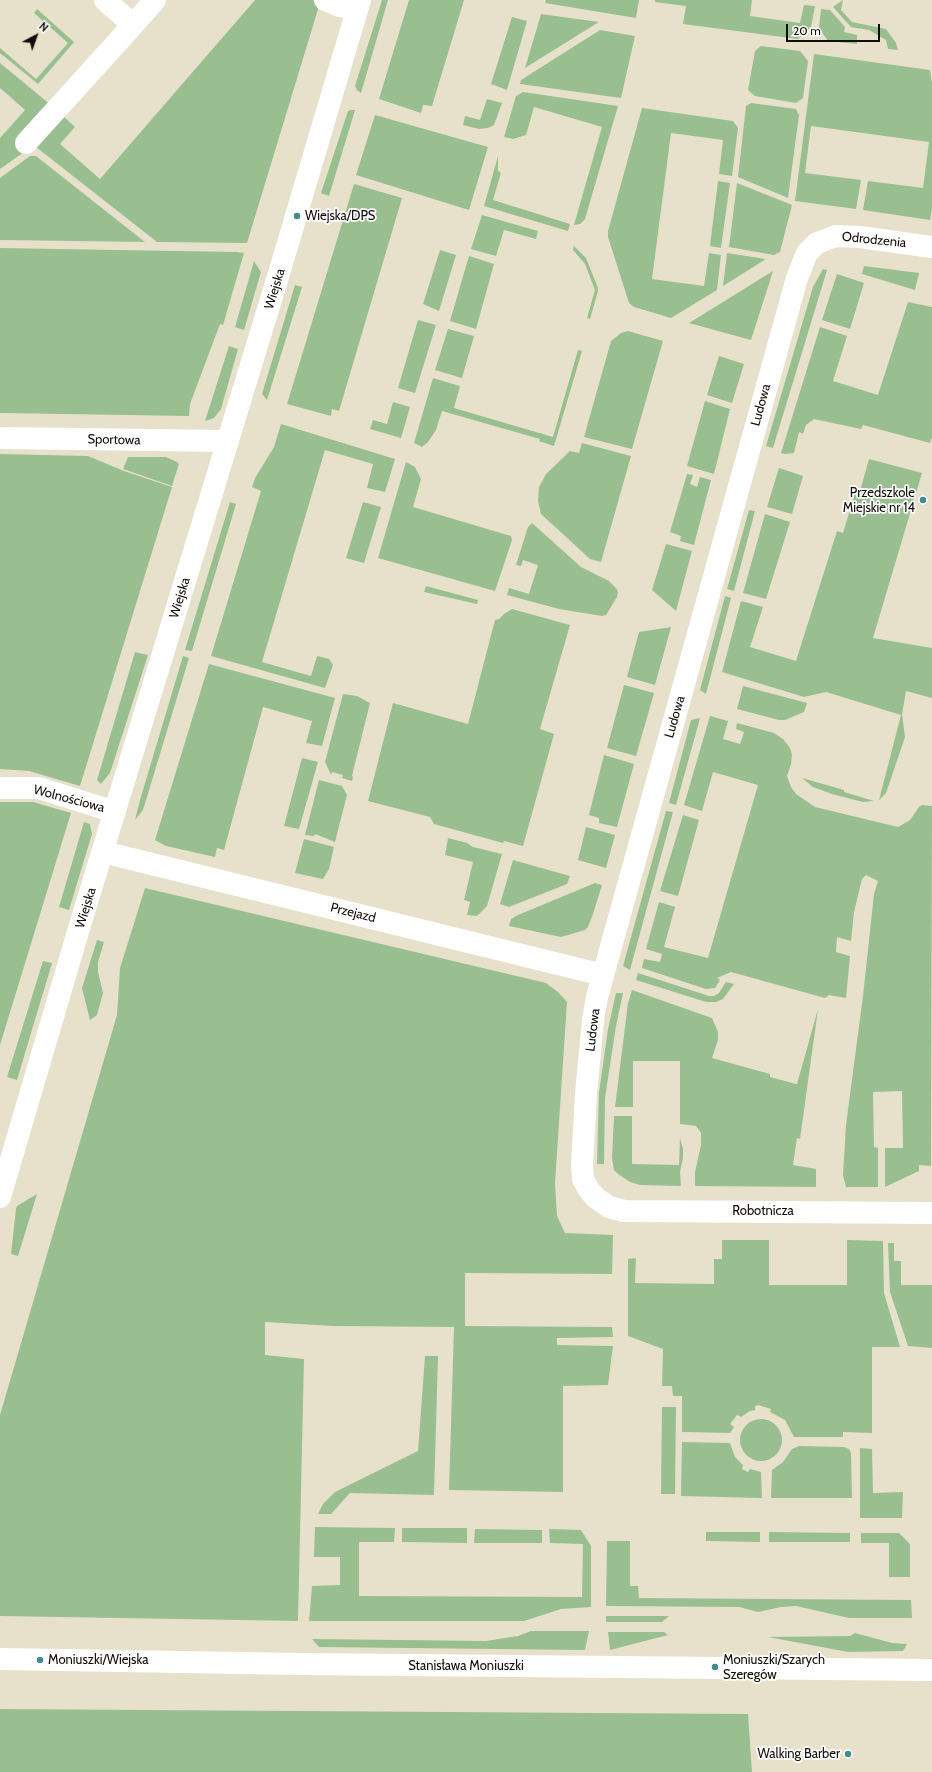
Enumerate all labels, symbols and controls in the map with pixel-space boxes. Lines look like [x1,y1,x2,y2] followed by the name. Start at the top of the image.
[16,16,56,56] north arrow
[788,16,882,42] scale bar
[36,19,51,35] text: N
[793,23,821,38] text: 20 m
[305,208,375,224] place label: Wiejska/DPS
[292,211,302,221] marker: Wiejska/DPS
[841,229,907,251] street label: Odrodzenia
[261,267,289,311] street label: Wiejska
[748,382,774,428] street label: Ludowa
[87,432,141,448] street label: Sportowa
[843,485,915,516] place label: Przedszkole Miejskie nr 14
[918,495,928,505] marker: Przedszkole Miejskie nr 14
[166,576,194,620] street label: Wiejska
[662,694,688,740] street label: Ludowa
[32,782,106,816] street label: Wolnościowa
[72,886,100,930] street label: Wiejska
[329,900,377,926] street label: Przejazd
[583,1008,603,1052] street label: Ludowa
[732,1203,794,1219] street label: Robotnicza
[48,1652,148,1668] place label: Moniuszki/Wiejska
[723,1652,825,1683] place label: Moniuszki/Szarych Szeregów
[35,1655,45,1665] marker: Moniuszki/Wiejska
[408,1658,524,1674] street label: Stanisława Moniuszki
[710,1662,720,1672] marker: Moniuszki/Szarych Szeregów
[758,1746,840,1762] place label: Walking Barber
[843,1749,853,1759] marker: Walking Barber

